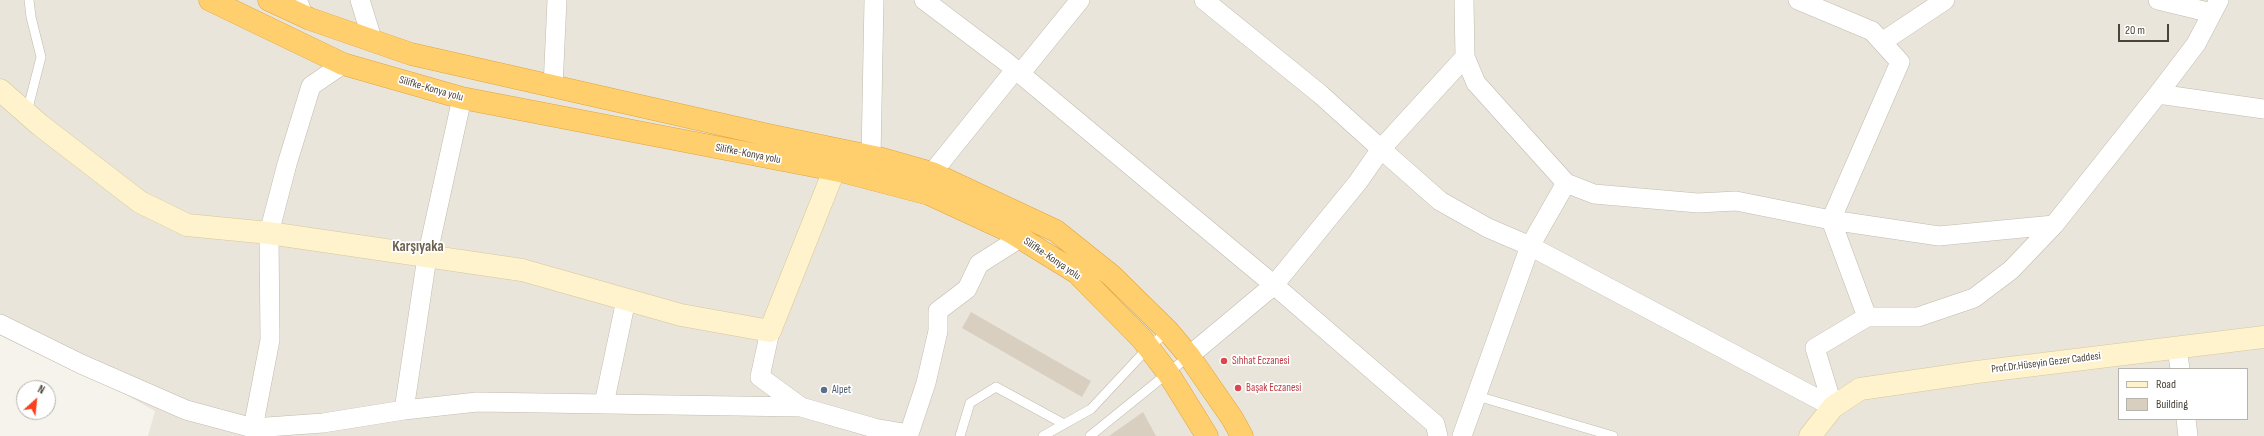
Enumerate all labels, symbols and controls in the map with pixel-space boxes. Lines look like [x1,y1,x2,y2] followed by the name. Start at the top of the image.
[2120,16,2171,42] scale bar
[2125,23,2145,38] text: 20 m
[397,74,465,104] street label: Silifke-Konya yolu
[714,141,782,167] street label: Silifke-Konya yolu
[1021,235,1083,283] street label: Silifke-Konya yolu
[392,238,444,256] district label: Karşıyaka
[1991,350,2101,376] street label: Prof.Dr.Hüseyin Gezer Caddesi
[1232,354,1290,368] place label: Sıhhat Eczanesi
[1219,356,1229,366] marker: Sıhhat Eczanesi
[2118,368,2248,420] legend
[2156,377,2176,392] text: Road
[16,380,56,420] north arrow
[1246,381,1301,395] place label: Başak Eczanesi
[36,383,47,397] text: N
[832,383,851,397] place label: Alpet
[1233,383,1243,393] marker: Başak Eczanesi
[819,385,829,395] marker: Alpet
[2156,397,2188,412] text: Building

